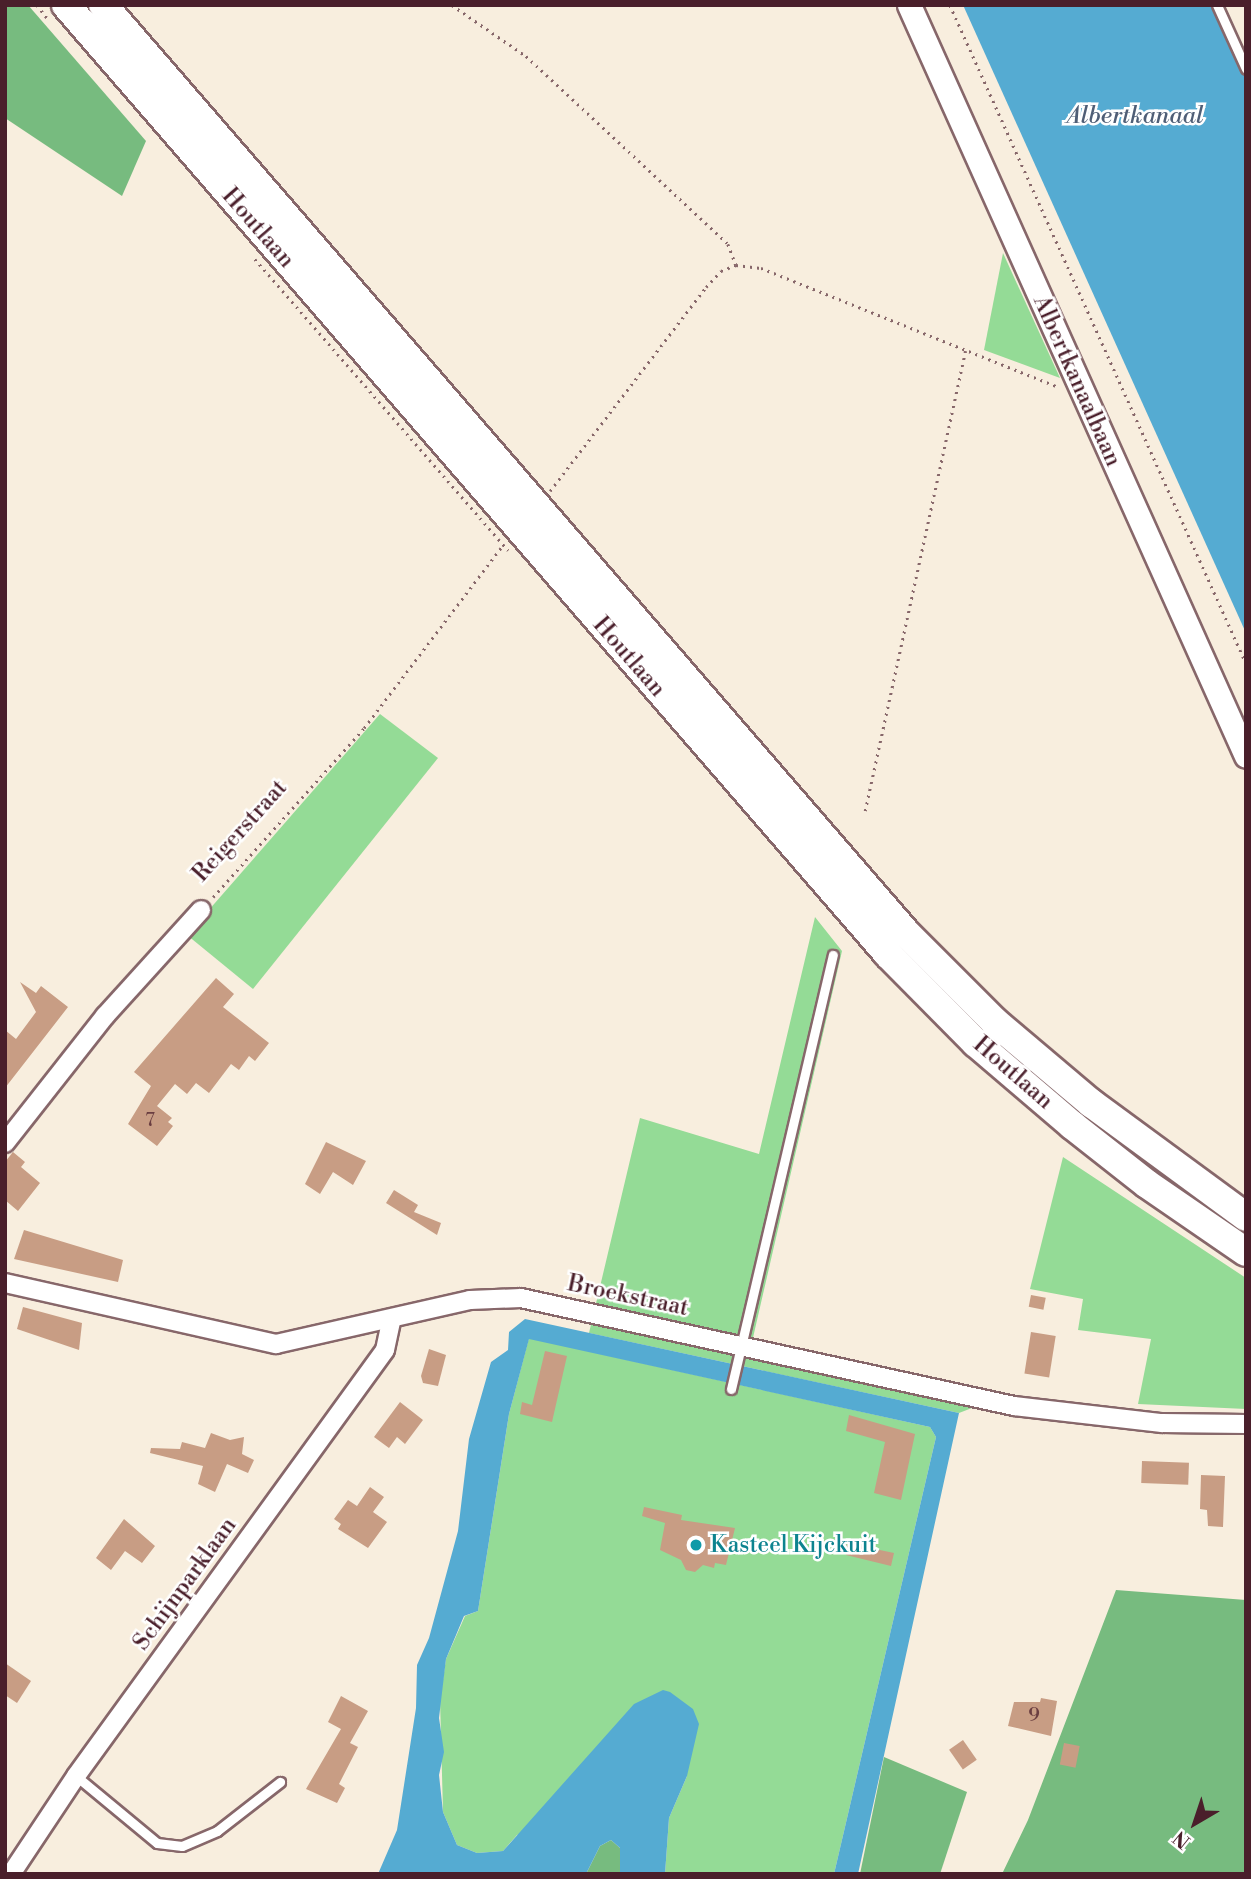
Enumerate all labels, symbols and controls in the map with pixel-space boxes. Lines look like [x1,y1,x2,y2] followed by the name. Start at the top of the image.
[1066,103,1204,131] water label: Albertkanaal
[216,182,300,274] street label: Houtlaan
[1027,291,1127,471] street label: Albertkanaalbaan
[587,611,671,703] street label: Houtlaan
[187,774,293,888] street label: Reigerstraat
[967,1031,1059,1115] street label: Houtlaan
[145,1110,155,1132] house number: 7
[565,1270,691,1322] street label: Broekstraat
[128,1512,242,1656] street label: Schijnparklaan
[710,1531,877,1559] place label: Kasteel Kijckuit
[688,1537,704,1553] marker: Kasteel Kijckuit
[1028,1705,1040,1727] house number: 9
[1160,1788,1230,1858] north arrow
[1168,1825,1195,1853] text: N

